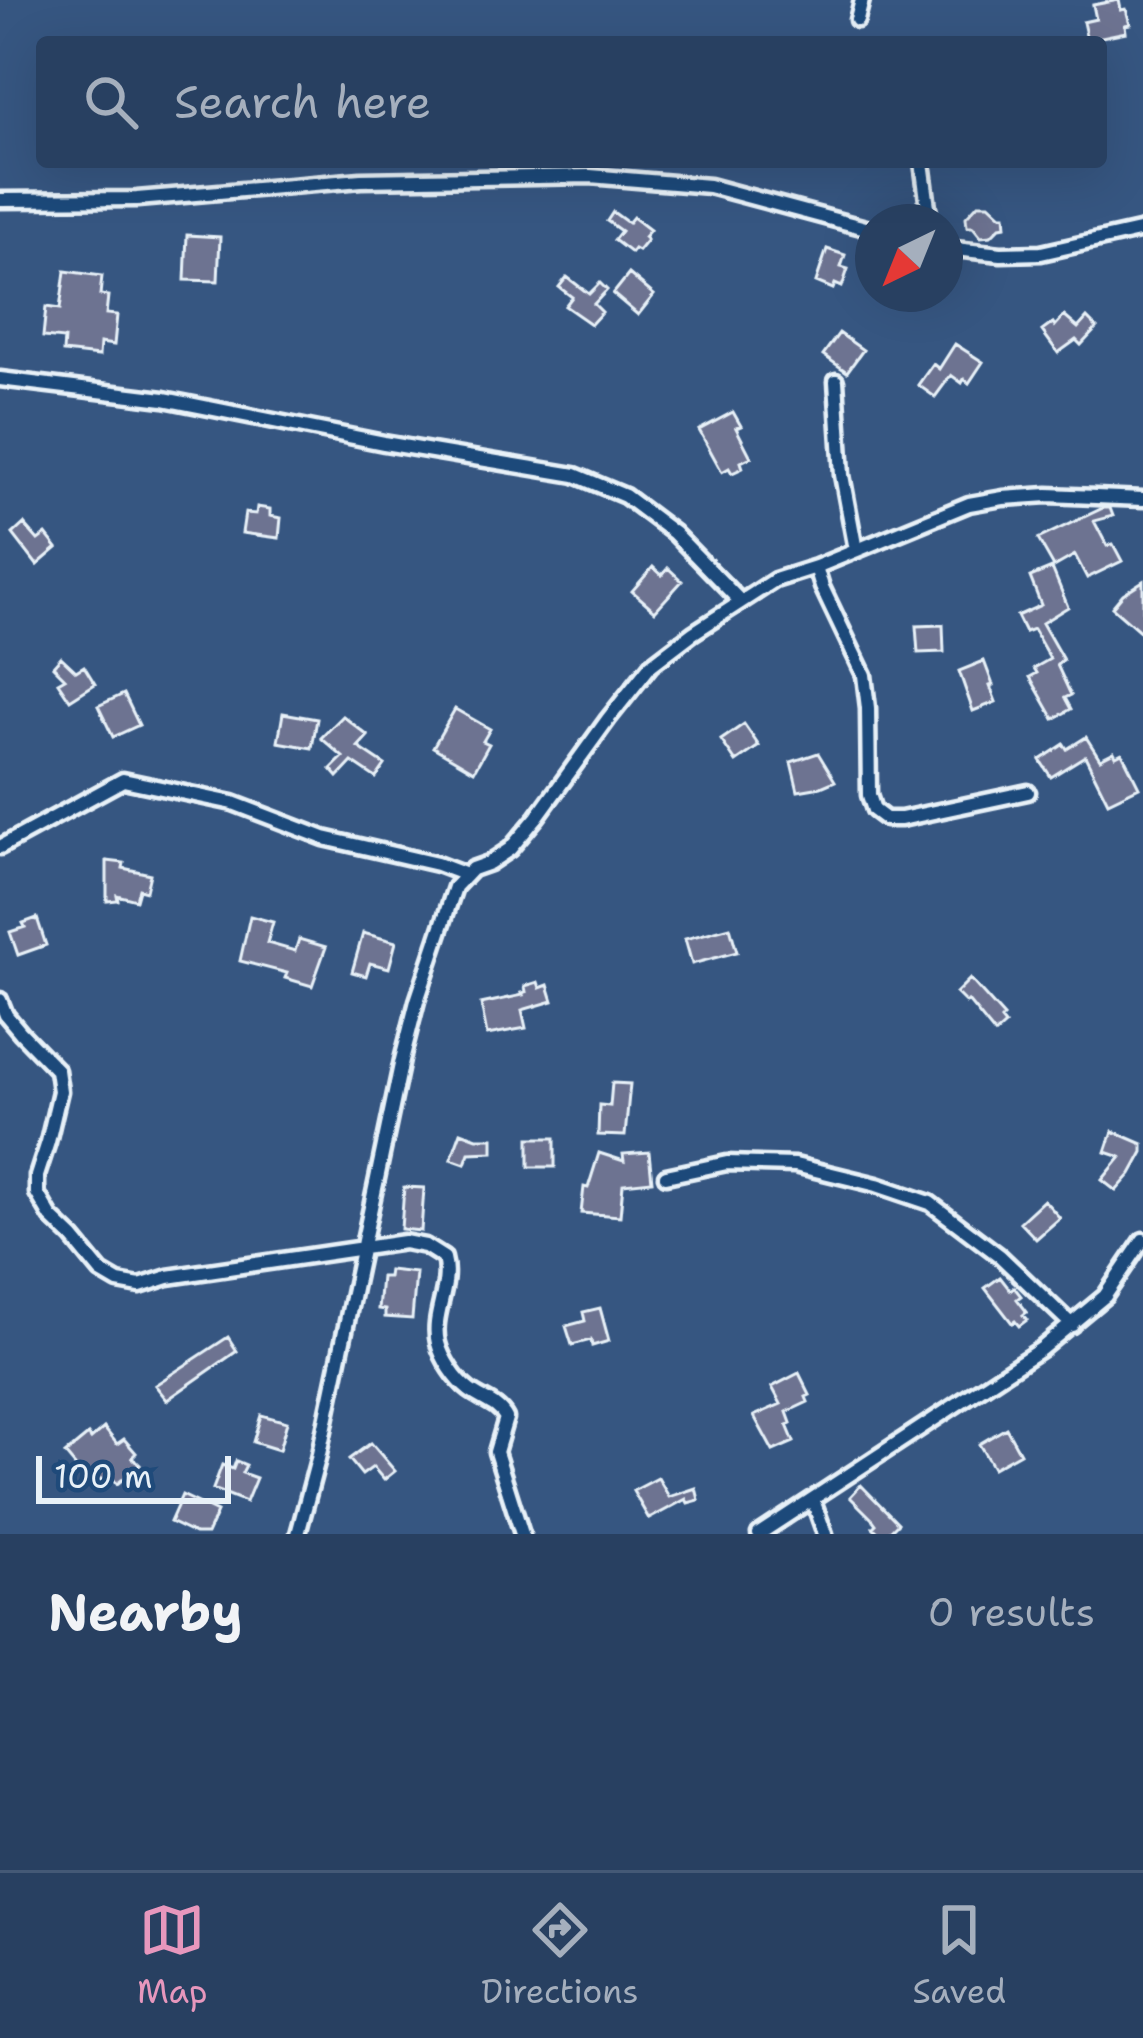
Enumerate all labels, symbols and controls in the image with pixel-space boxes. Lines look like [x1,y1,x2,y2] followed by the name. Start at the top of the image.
[36,36,1107,168] search box
[78,69,144,135] icon: search
[174,72,431,132] text: Search here
[855,204,963,312] north arrow
[36,1450,231,1503] scale bar
[54,1454,153,1499] text: 100 m
[48,1578,243,1646] text: Nearby
[928,1586,1095,1638] text: 0 results
[137,1897,208,2014] tab: Map
[481,1897,639,2014] tab: Directions
[912,1897,1006,2014] tab: Saved

